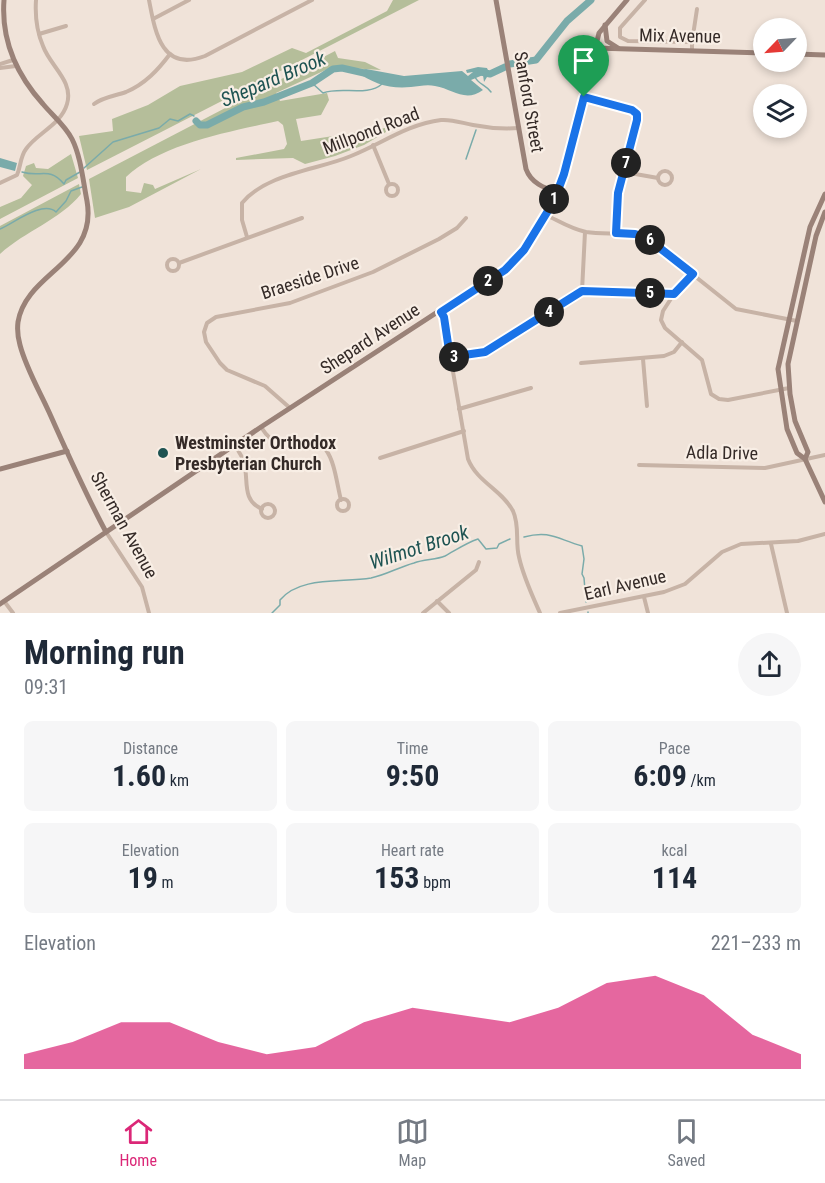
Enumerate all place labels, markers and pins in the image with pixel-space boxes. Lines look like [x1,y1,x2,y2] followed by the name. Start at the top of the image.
[558,35,609,97] pin
[611,148,641,178] pin: 7
[539,184,569,214] pin: 1
[635,225,665,255] pin: 6
[473,266,503,296] pin: 2
[635,278,665,308] pin: 5
[534,297,564,327] pin: 4
[439,342,469,372] pin: 3
[175,432,336,474] place label: Westminster Orthodox Presbyterian Church
[156,446,170,460] marker: Westminster Orthodox Presbyterian Church

